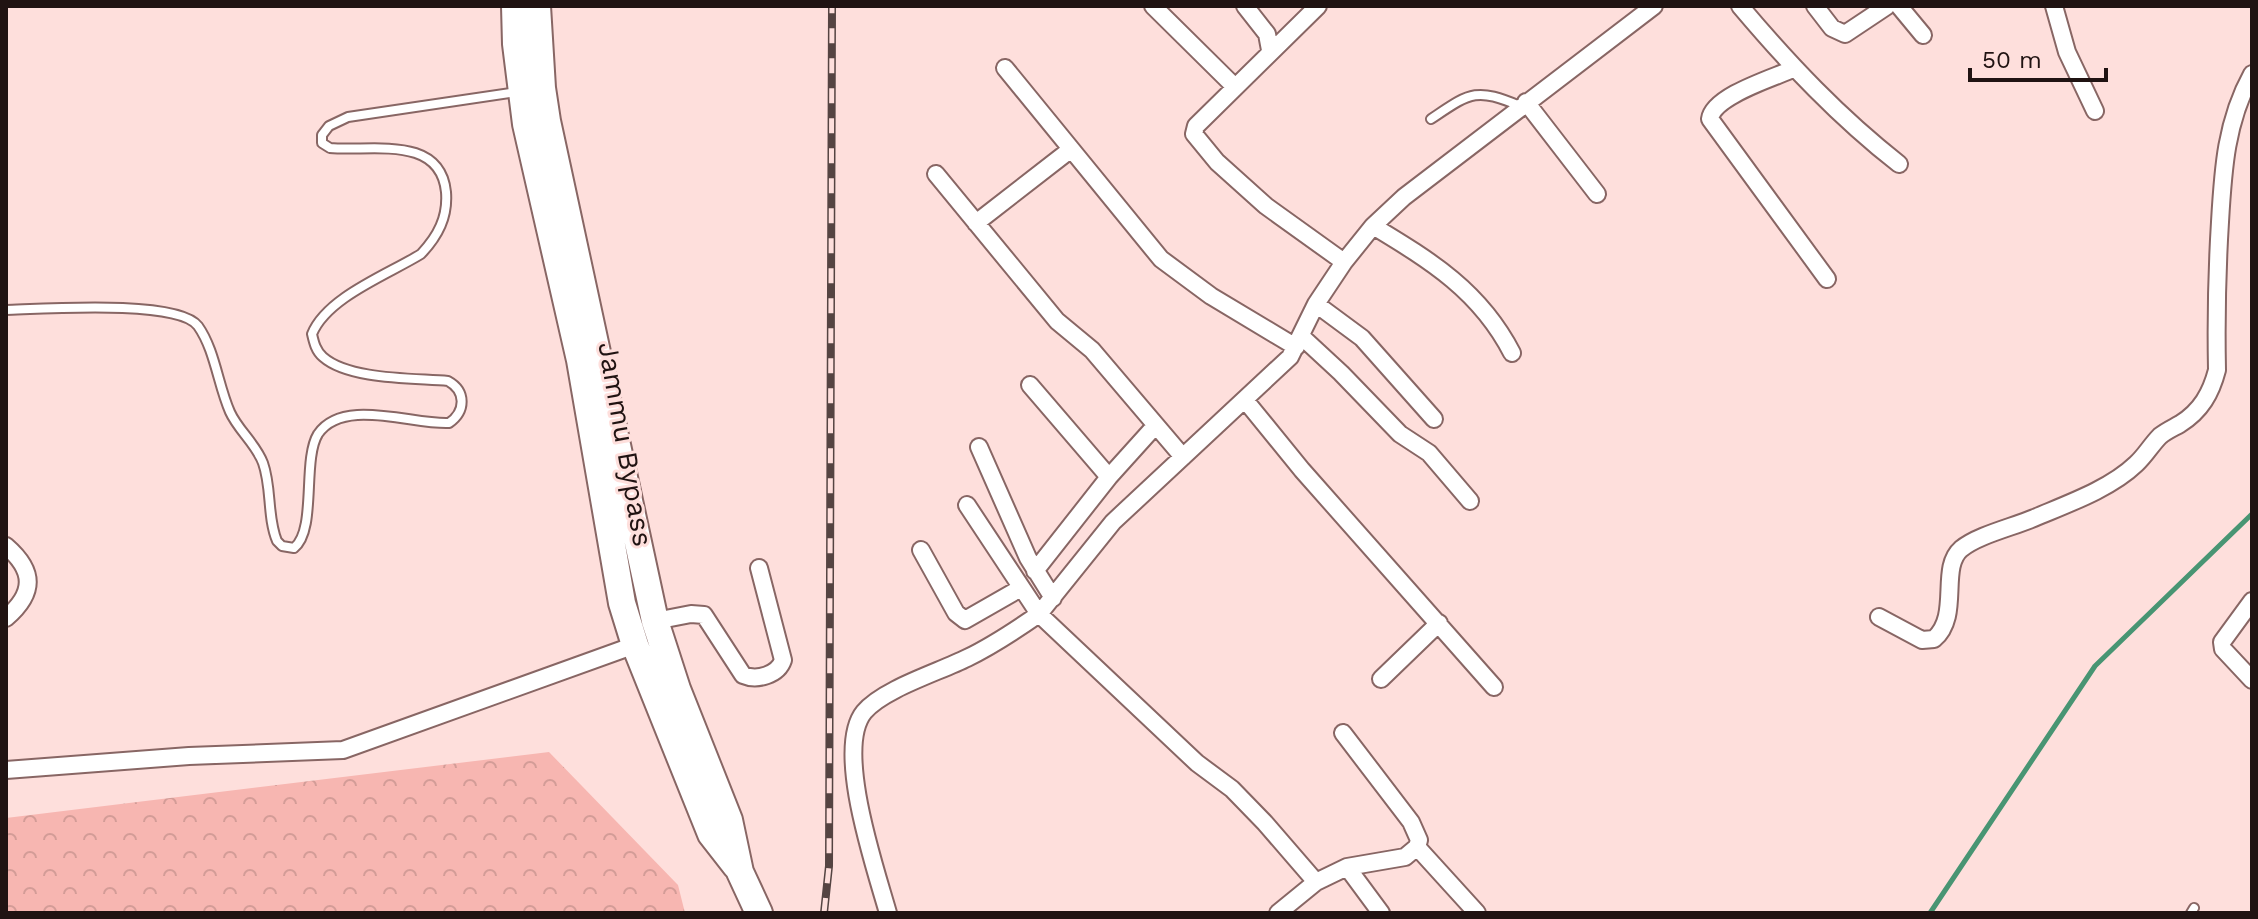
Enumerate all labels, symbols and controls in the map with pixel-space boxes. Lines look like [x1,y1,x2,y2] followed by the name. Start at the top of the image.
[1970,32,2106,82] scale bar
[1982,46,2042,74] text: 50 m
[591,339,660,549] street label: Jammu Bypass

